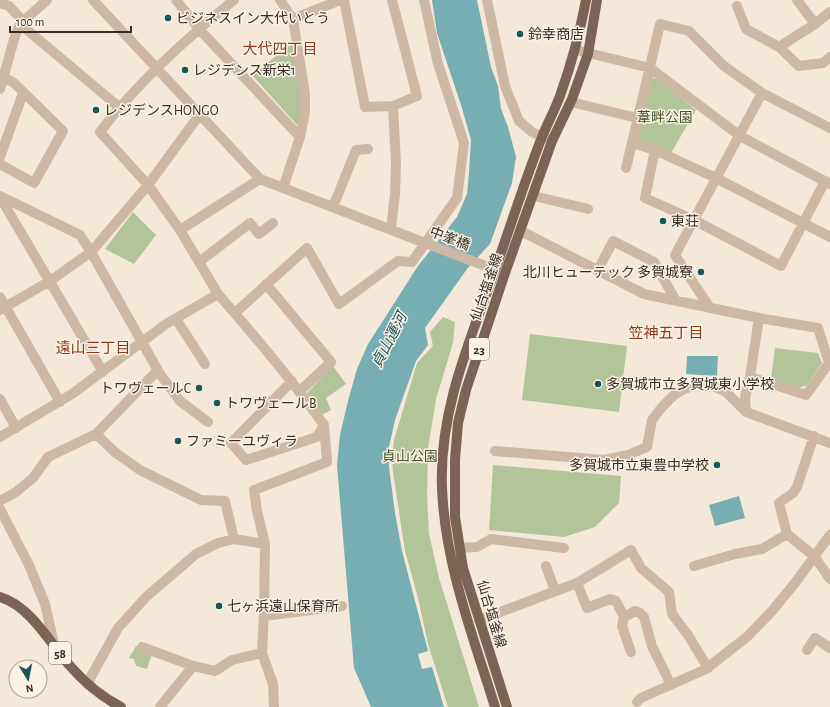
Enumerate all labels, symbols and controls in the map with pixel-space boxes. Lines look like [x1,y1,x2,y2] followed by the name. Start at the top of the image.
[10,8,131,34] scale bar
[176,10,330,26] place label: ビジネスイン大代いとう
[163,13,173,23] marker: ビジネスイン大代いとう
[16,16,44,28] text: 100 m
[528,27,584,42] place label: 鈴幸商店
[515,29,525,39] marker: 鈴幸商店
[242,40,318,57] district label: 大代四丁目
[193,63,296,78] place label: レジデンス新栄1
[180,65,190,75] marker: レジデンス新栄1
[104,103,219,118] place label: レジデンスHONGO
[91,105,101,115] marker: レジデンスHONGO
[637,110,693,125] park label: 葦畔公園
[671,214,699,229] place label: 東荘
[658,216,668,226] marker: 東荘
[428,224,472,253] street label: 中峯橋
[467,251,505,323] street label: 仙台塩釜線
[523,264,693,280] place label: 北川ヒューテック 多賀城寮
[696,267,706,277] marker: 北川ヒューテック 多賀城寮
[368,307,411,370] water label: 貞山運河
[628,325,704,341] district label: 笠神五丁目
[469,338,489,360] road number: 23
[55,340,131,356] district label: 遠山三丁目
[606,377,774,392] place label: 多賀城市立多賀城東小学校
[593,379,603,389] marker: 多賀城市立多賀城東小学校
[100,381,191,396] place label: トワヴェールC
[194,383,204,393] marker: トワヴェールC
[225,396,317,411] place label: トワヴェールB
[212,398,222,408] marker: トワヴェールB
[186,434,298,449] place label: ファミーユヴィラ
[173,436,183,446] marker: ファミーユヴィラ
[382,449,438,464] park label: 貞山公園
[569,458,709,473] place label: 多賀城市立東豊中学校
[712,460,722,470] marker: 多賀城市立東豊中学校
[474,578,510,650] street label: 仙台塩釜線
[227,599,339,614] place label: 七ヶ浜遠山保育所
[214,601,224,611] marker: 七ヶ浜遠山保育所
[49,642,71,664] road number: 58
[8,659,48,699] north arrow
[25,682,34,694] text: N

